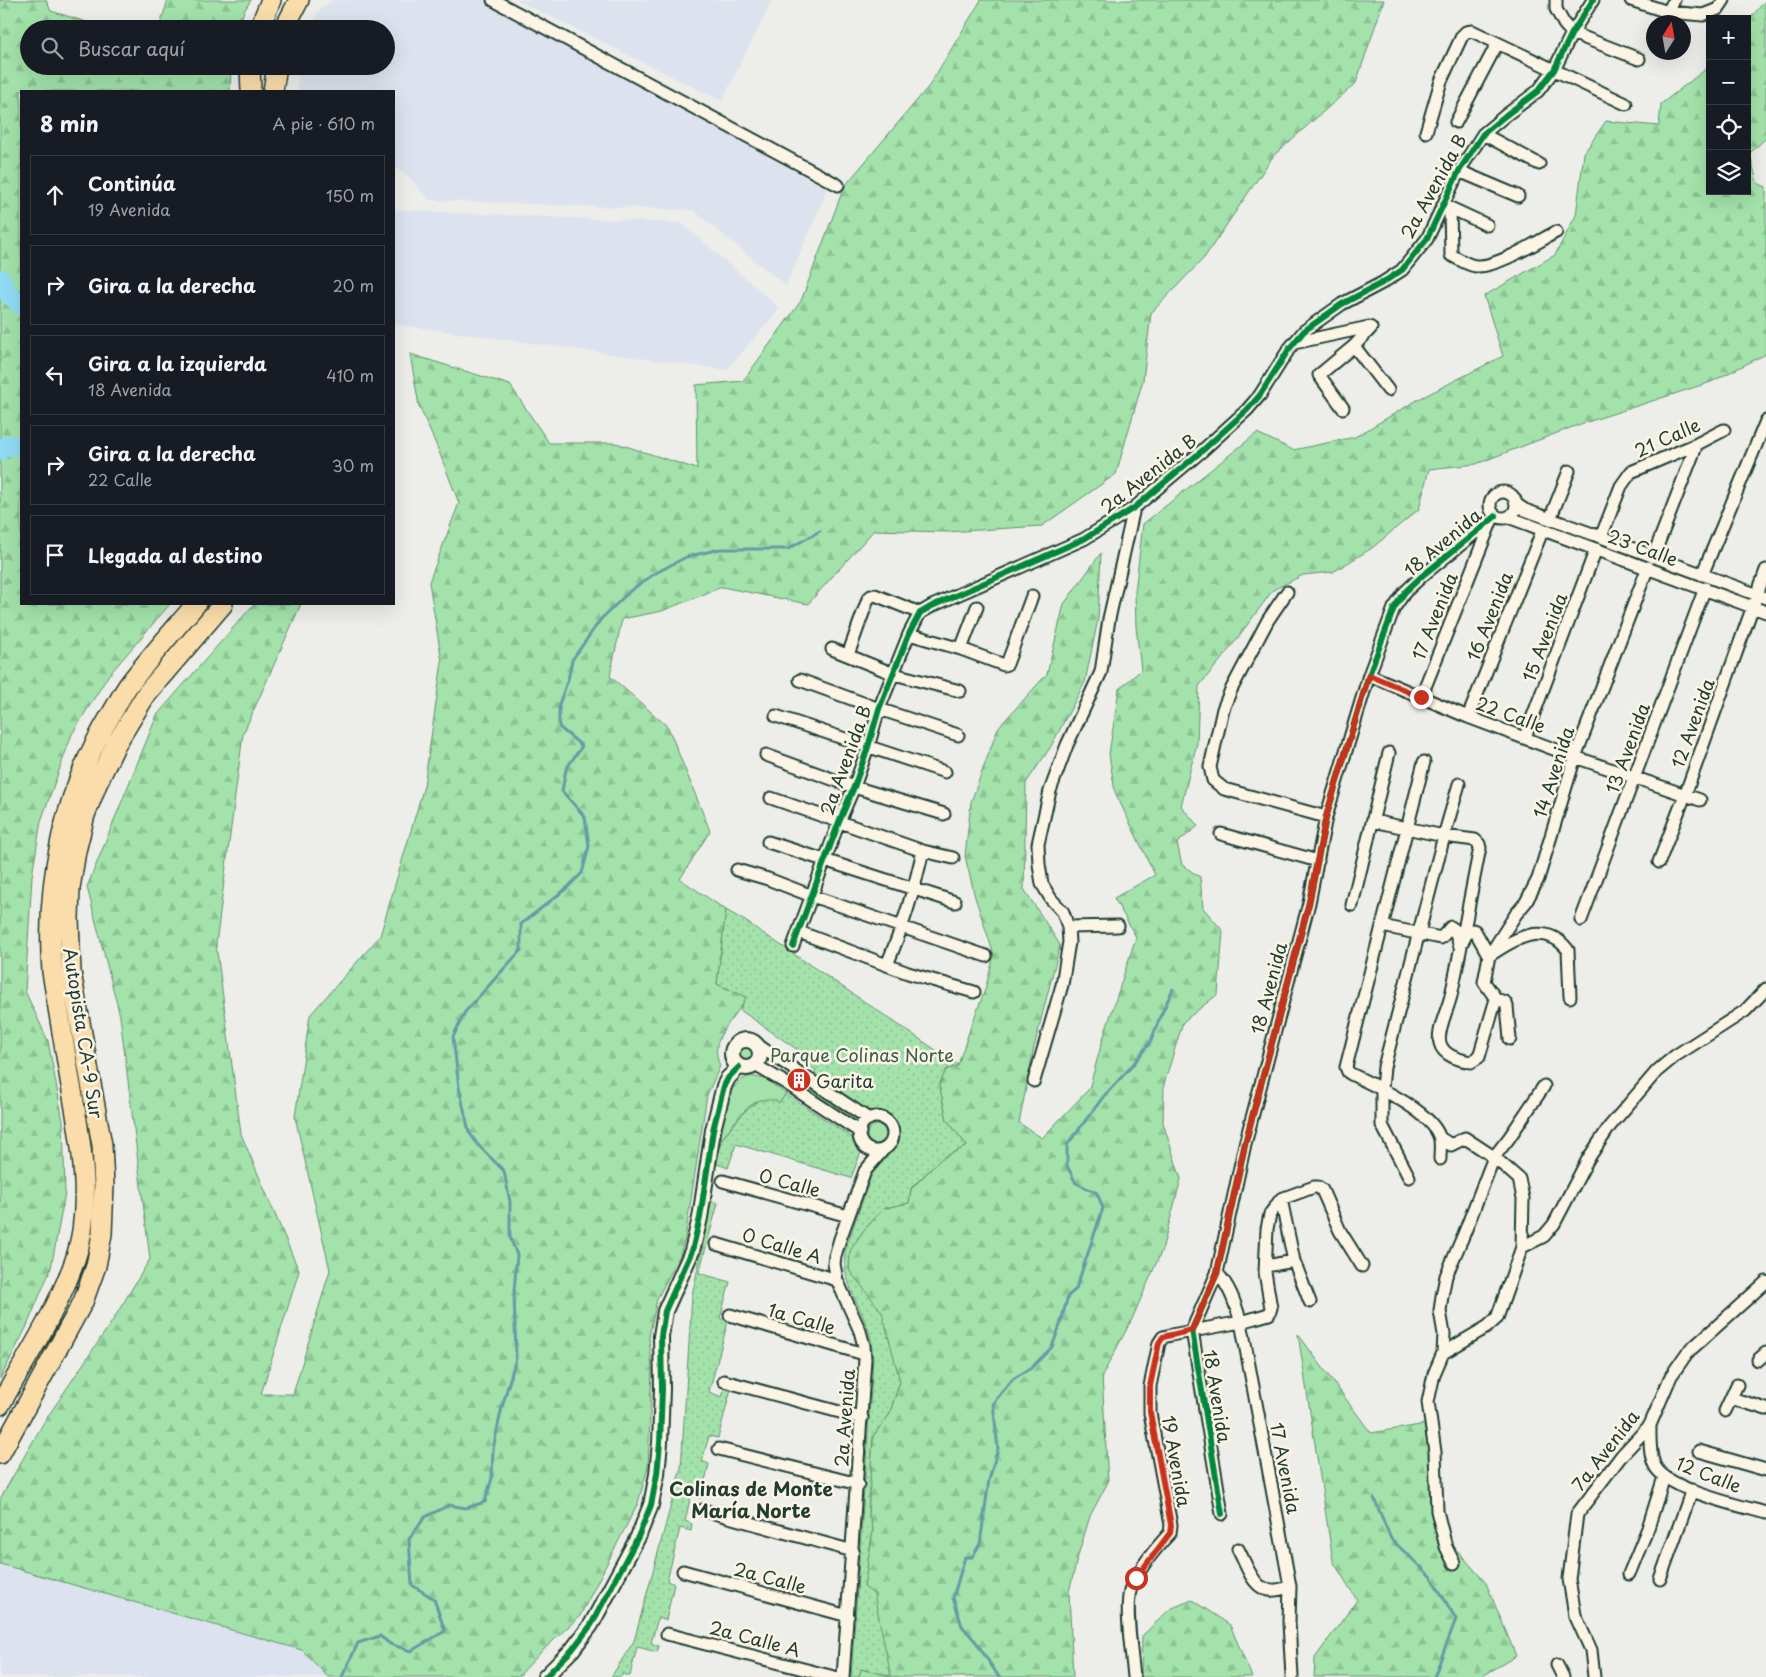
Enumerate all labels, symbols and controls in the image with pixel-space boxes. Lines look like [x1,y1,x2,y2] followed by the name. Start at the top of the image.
[1646,15,1691,60] north arrow
[1706,15,1751,195] map controls
[1706,15,1751,60] button: +
[20,20,395,75] search box
[38,34,66,62] icon: search
[78,34,185,62] text: Buscar aquí
[1706,60,1751,105] button: −
[1706,105,1751,150] button: locate
[40,107,99,139] text: 8 min
[272,111,375,135] text: A pie · 610 m
[1393,129,1473,243] street label: 2a Avenida B
[1706,150,1751,195] button: layers
[88,169,176,197] text: Continúa
[41,181,69,209] icon: ahead
[326,183,374,207] text: 150 m
[88,197,170,221] text: 19 Avenida
[41,271,69,299] icon: right
[88,271,256,299] text: Gira a la derecha
[333,273,374,297] text: 20 m
[88,349,267,377] text: Gira a la izquierda
[41,361,69,389] icon: left
[326,363,374,387] text: 410 m
[88,377,172,401] text: 18 Avenida
[1630,411,1704,463] street label: 21 Calle
[1094,427,1202,519] street label: 2a Avenida B
[88,439,256,467] text: Gira a la derecha
[41,451,69,479] icon: right
[332,453,374,477] text: 30 m
[88,467,152,491] text: 22 Calle
[1397,501,1487,583] street label: 18 Avenida
[1604,522,1682,572] street label: 23 Calle
[41,541,69,569] icon: arrive
[88,541,262,569] text: Llegada al destino
[1404,567,1464,664] street label: 17 Avenida
[1459,567,1519,665] street label: 16 Avenida
[1515,588,1574,685] street label: 15 Avenida
[1663,674,1721,772] street label: 12 Avenida
[1410,686,1433,709] route end
[1472,689,1550,739] street label: 22 Calle
[1598,698,1656,797] street label: 13 Avenida
[813,701,877,819] street label: 2a Avenida B
[1526,722,1581,821] street label: 14 Avenida
[1243,938,1293,1037] street label: 18 Avenida
[57,946,111,1121] street label: Autopista CA-9 Sur
[770,1041,954,1068] park label: Parque Colinas Norte
[786,1067,812,1093] building icon: Garita
[816,1067,874,1094] place label: Garita
[756,1161,824,1203] street label: 0 Calle
[739,1220,825,1270] street label: 0 Calle A
[765,1296,839,1341] street label: 1a Calle
[1197,1347,1239,1445] street label: 18 Avenida
[827,1367,861,1468] street label: 2a Avenida
[1565,1403,1646,1496] street label: 7a Avenida
[1156,1413,1198,1510] street label: 19 Avenida
[1264,1420,1308,1517] street label: 17 Avenida
[1672,1449,1746,1499] street label: 12 Calle
[669,1474,833,1524] district label: Colinas de Monte María Norte
[731,1554,810,1600] street label: 2a Calle
[1125,1567,1148,1590] route start
[707,1613,804,1663] street label: 2a Calle A

